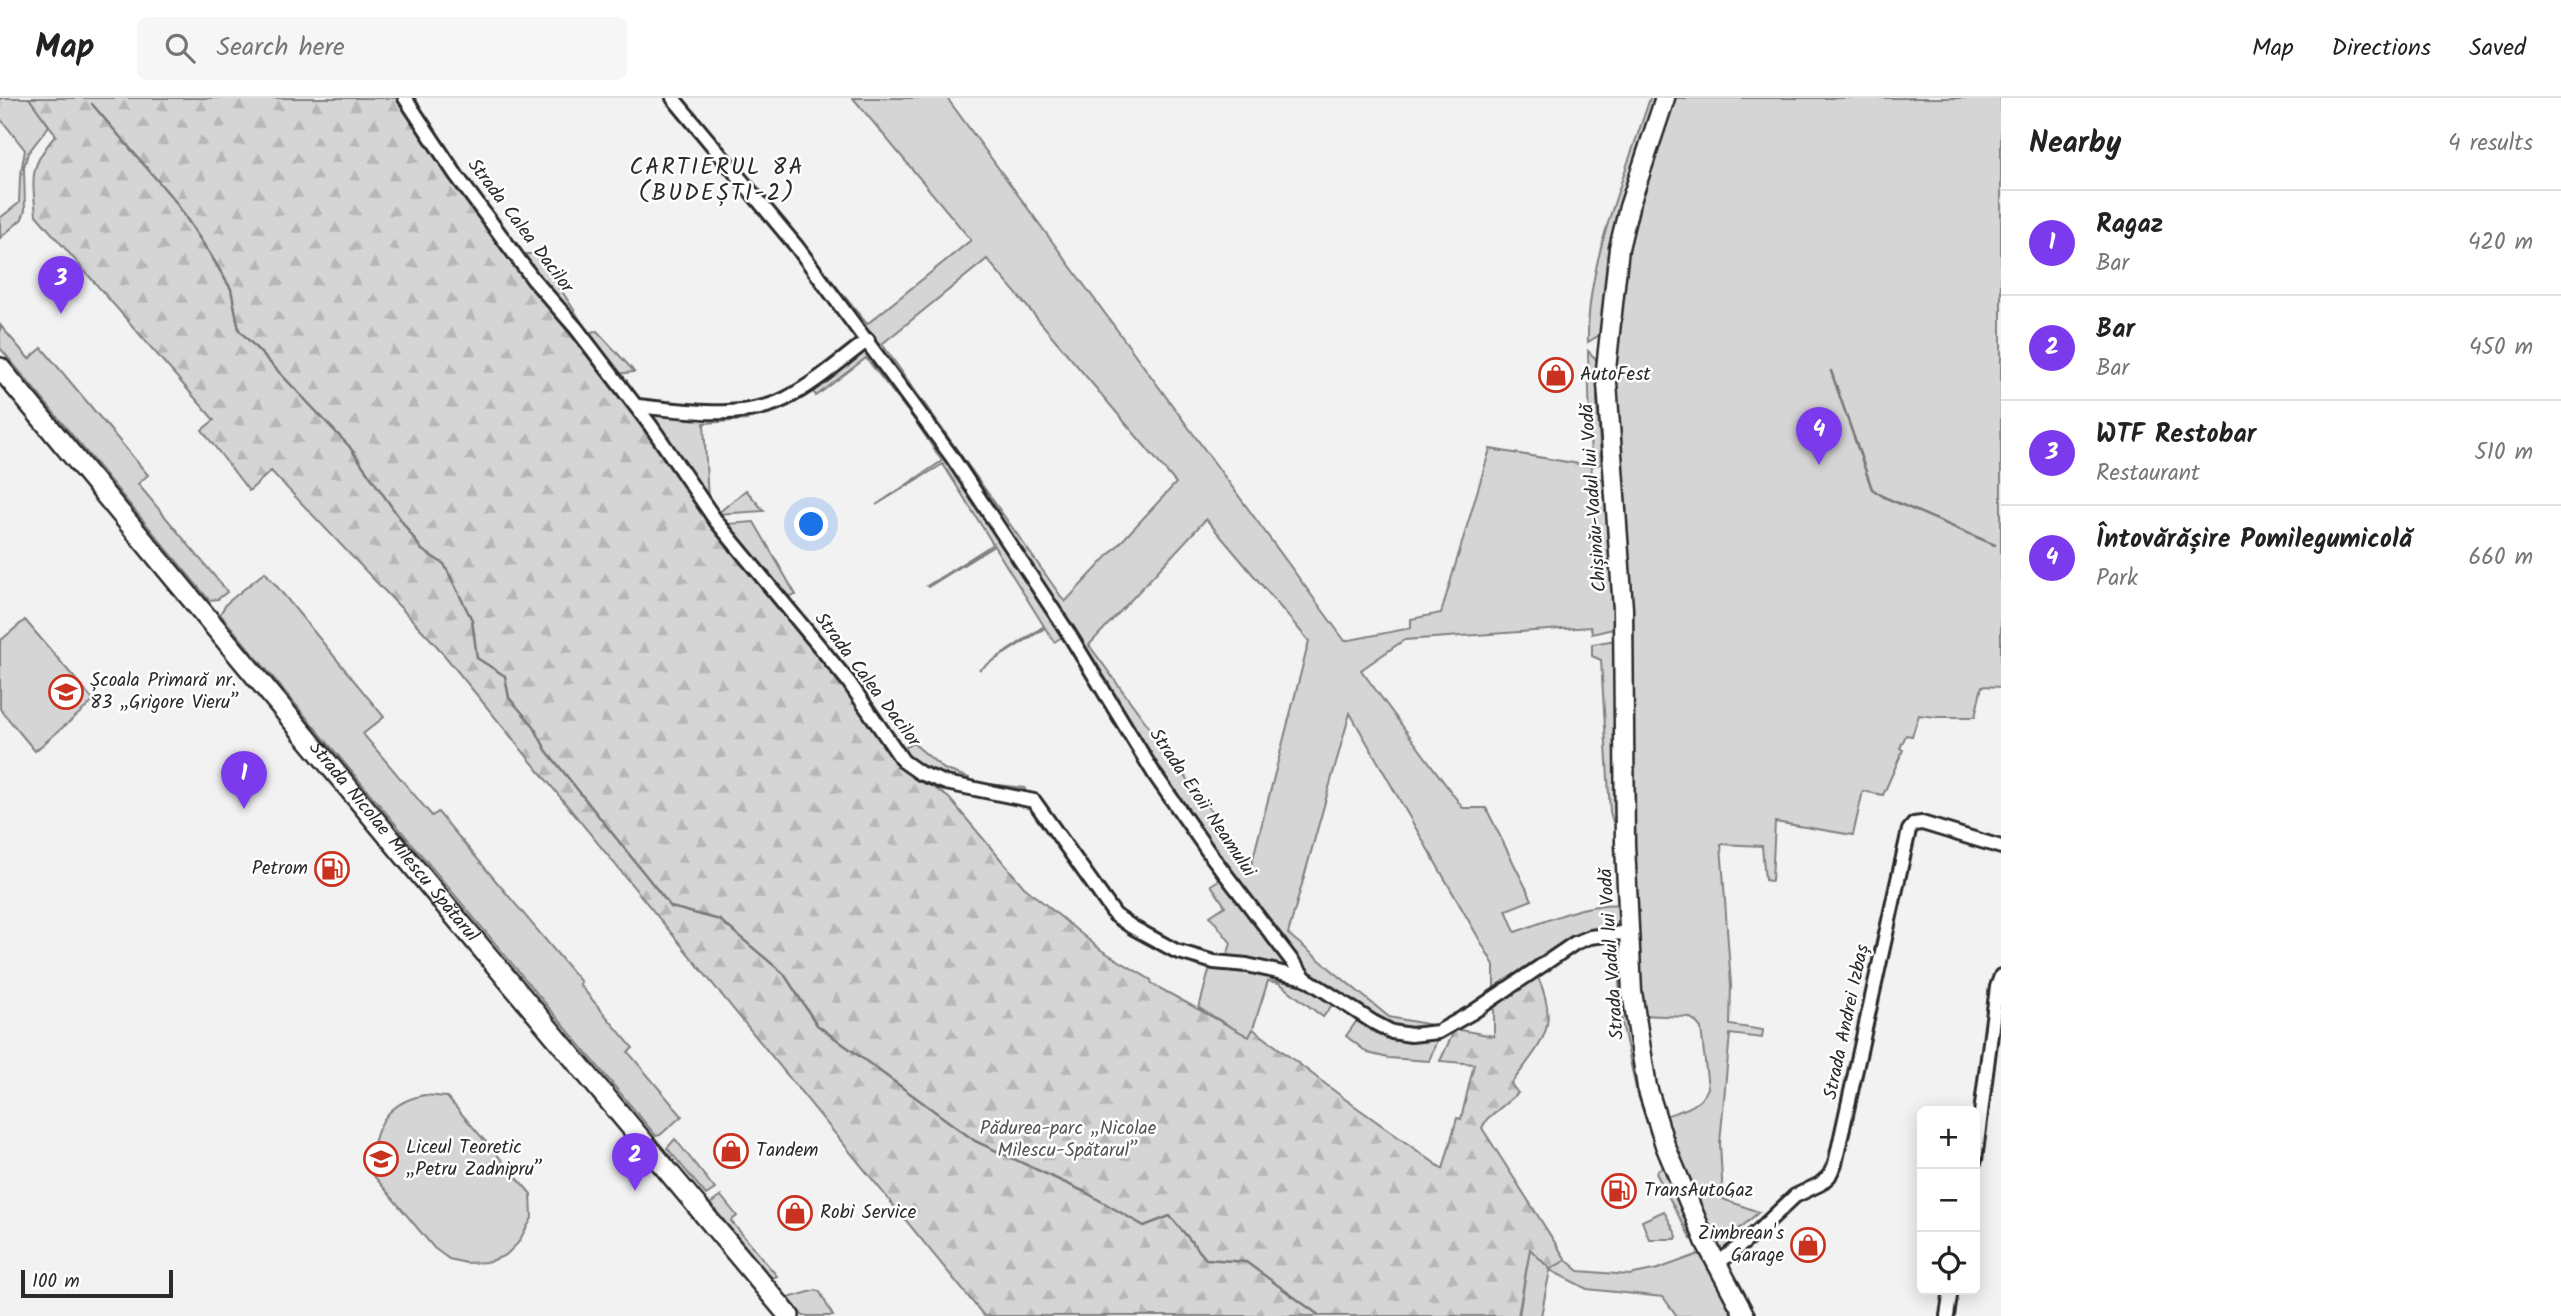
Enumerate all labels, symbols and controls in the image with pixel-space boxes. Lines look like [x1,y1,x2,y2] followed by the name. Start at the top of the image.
[137,17,627,80] search box
[35,22,95,75] text: Map
[217,27,345,69] text: Search here
[161,29,199,67] icon: search
[2252,29,2294,68] text: Map
[2332,29,2431,68] text: Directions
[2469,29,2526,68] text: Saved
[2029,120,2121,168] text: Nearby
[2448,126,2533,162] text: 4 results
[630,150,804,212] district label: CARTIERUL 8A (BUDEȘTI-2)
[459,152,582,301] street label: Strada Calea Dacilor
[2096,204,2163,246] text: Ragaz
[2049,225,2055,261] text: 1
[2468,225,2533,261] text: 420 m
[2096,246,2129,282] text: Bar
[38,256,84,314] pin: 3
[2096,309,2135,351] text: Bar
[2045,330,2059,366] text: 2
[2469,330,2533,366] text: 450 m
[2096,351,2129,387] text: Bar
[1537,356,1575,394] shop icon: AutoFest
[1580,360,1651,390] place label: AutoFest
[1572,401,1616,593] street label: Chișinău-Vadul lui Vodă
[1796,407,1842,465] pin: 4
[2096,414,2256,456] text: WTF Restobar
[2046,435,2058,471] text: 3
[2474,435,2533,471] text: 510 m
[2096,456,2200,492] text: Restaurant
[794,507,828,541] your location
[2096,519,2412,561] text: Întovărășire Pomilegumicolă
[2046,540,2058,576] text: 4
[2468,540,2533,576] text: 660 m
[2096,561,2138,597] text: Park
[806,606,929,755] street label: Strada Calea Dacilor
[90,666,240,718] place label: Școala Primară nr. 83 „Grigore Vieru”
[47,673,85,711] school or university icon: Școala Primară nr. 83 „Grigore Vieru”
[1141,722,1264,885] street label: Strada Eroii Neamului
[301,735,486,950] street label: Strada Nicolae Milescu Spătarul
[221,751,267,809] pin: 1
[313,850,351,888] fuel station icon: Petrom
[252,854,308,884] place label: Petrom
[1591,865,1633,1041] street label: Strada Vadul lui Vodă
[1816,942,1878,1102] street label: Strada Andrei Izbaș
[1917,1106,1980,1295] map controls
[1917,1106,1980,1169] button: +
[980,1114,1157,1166] park label: Pădurea-parc „Nicolae Milescu-Spătarul”
[712,1132,750,1170] shop icon: Tandem
[406,1133,543,1185] place label: Liceul Teoretic „Petru Zadnipru”
[612,1133,658,1191] pin: 2
[756,1136,818,1166] place label: Tandem
[362,1140,400,1178] school or university icon: Liceul Teoretic „Petru Zadnipru”
[1917,1169,1980,1232] button: −
[1600,1172,1638,1210] fuel station icon: TransAutoGaz
[1644,1176,1753,1206] place label: TransAutoGaz
[776,1194,814,1232] shop icon: Robi Service
[820,1198,917,1228] place label: Robi Service
[1698,1219,1784,1271] place label: Zimbrean's Garage
[1789,1226,1827,1264] shop icon: Zimbrean's Garage
[1917,1232,1980,1295] button: locate
[21,1267,173,1299] scale bar
[32,1267,80,1297] text: 100 m

